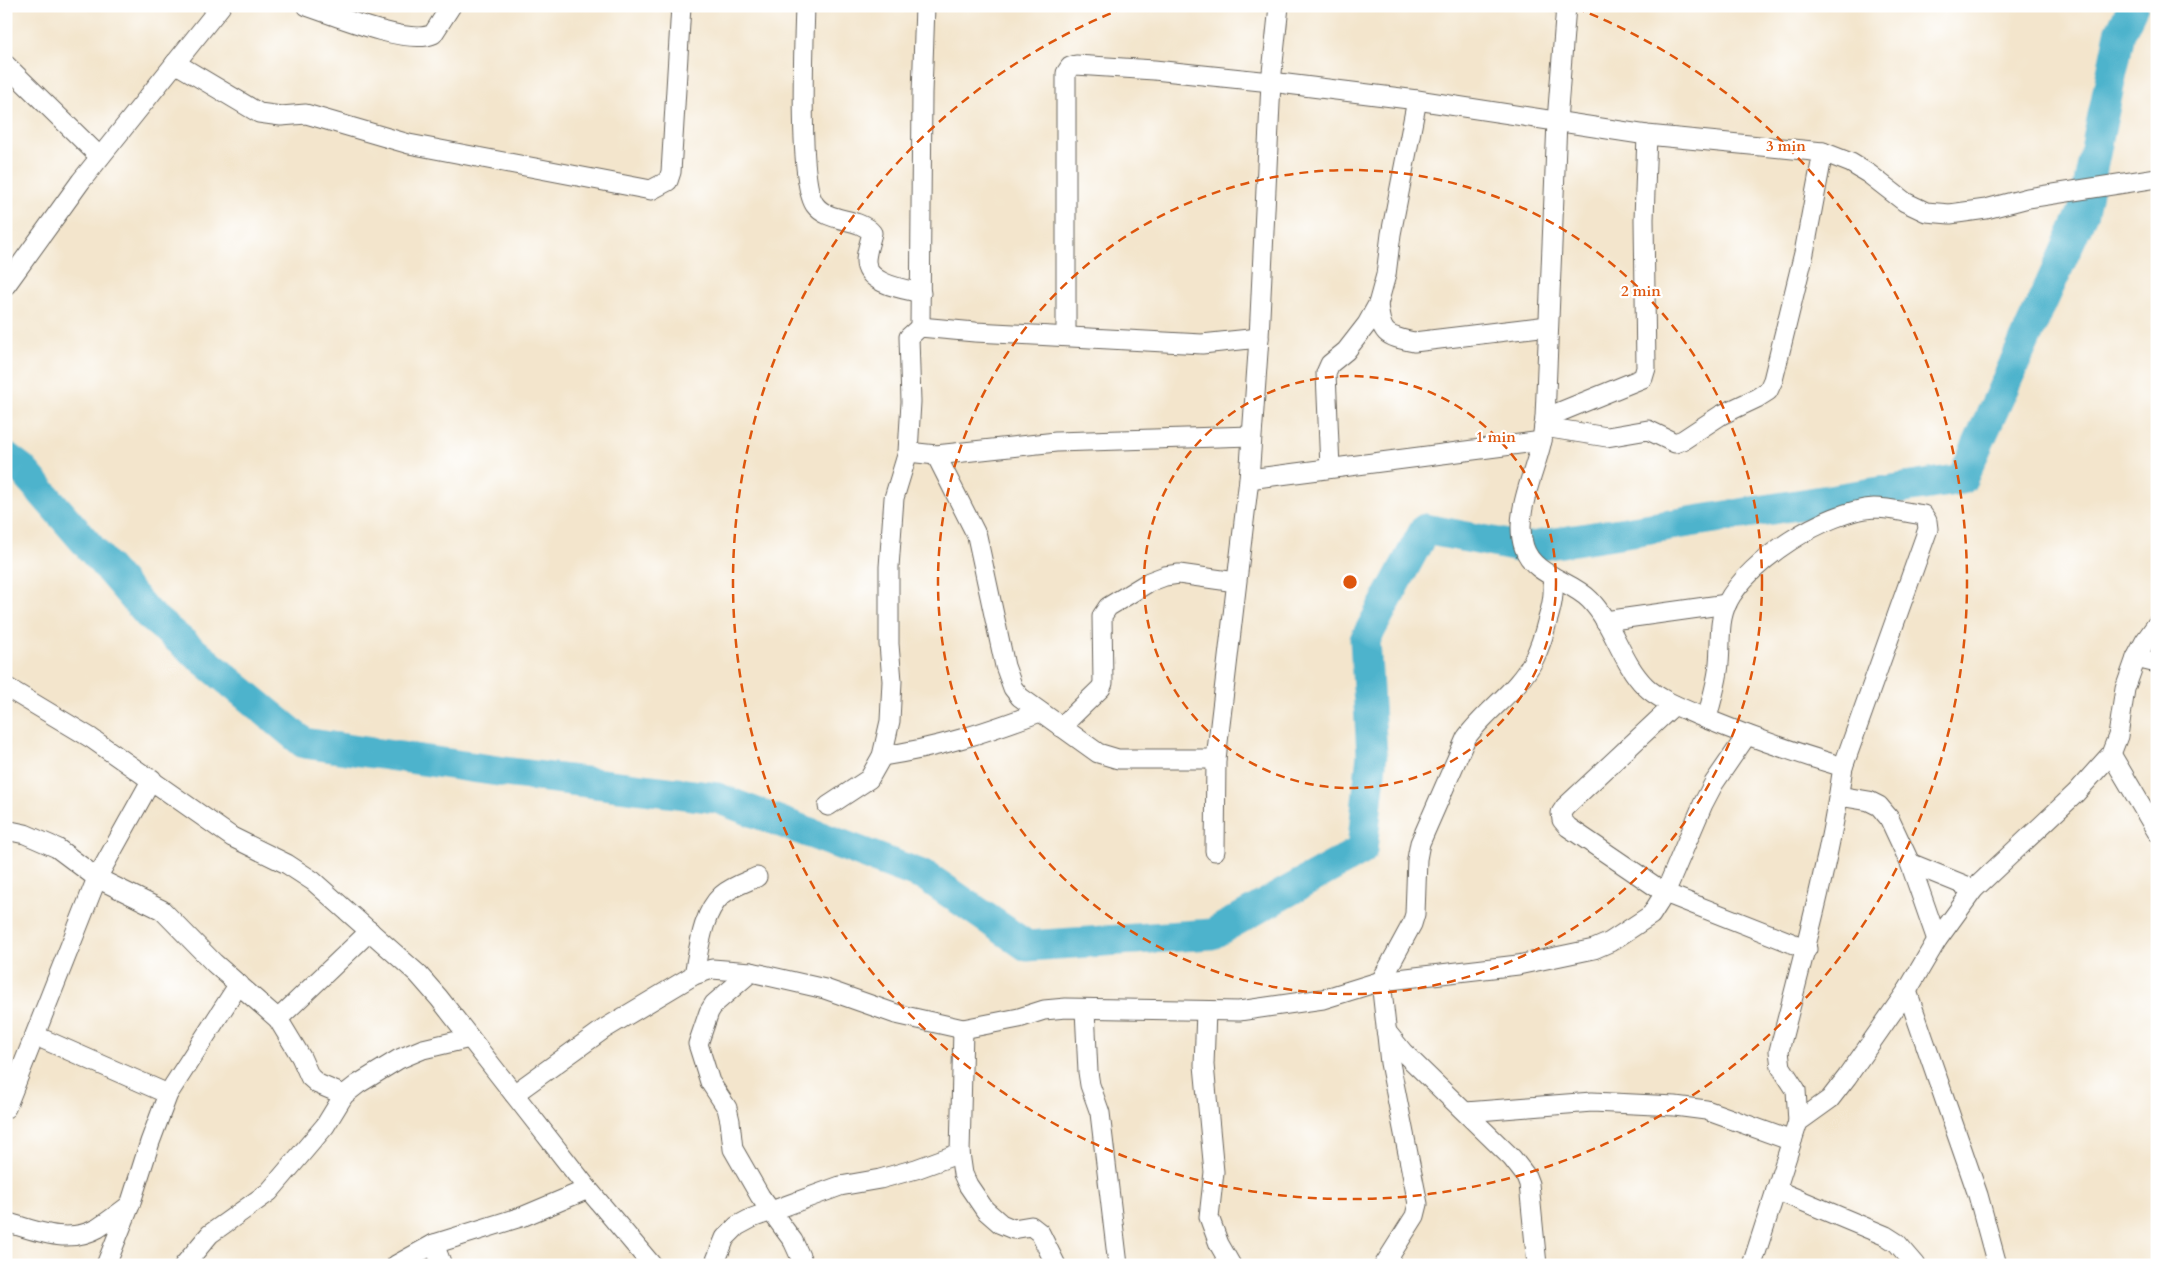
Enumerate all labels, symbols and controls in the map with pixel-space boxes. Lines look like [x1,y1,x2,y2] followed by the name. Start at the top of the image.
[1766,136,1806,156] text: 3 min
[1621,281,1661,301] text: 2 min
[1476,427,1516,447] text: 1 min
[1341,573,1359,591] centre of rings

